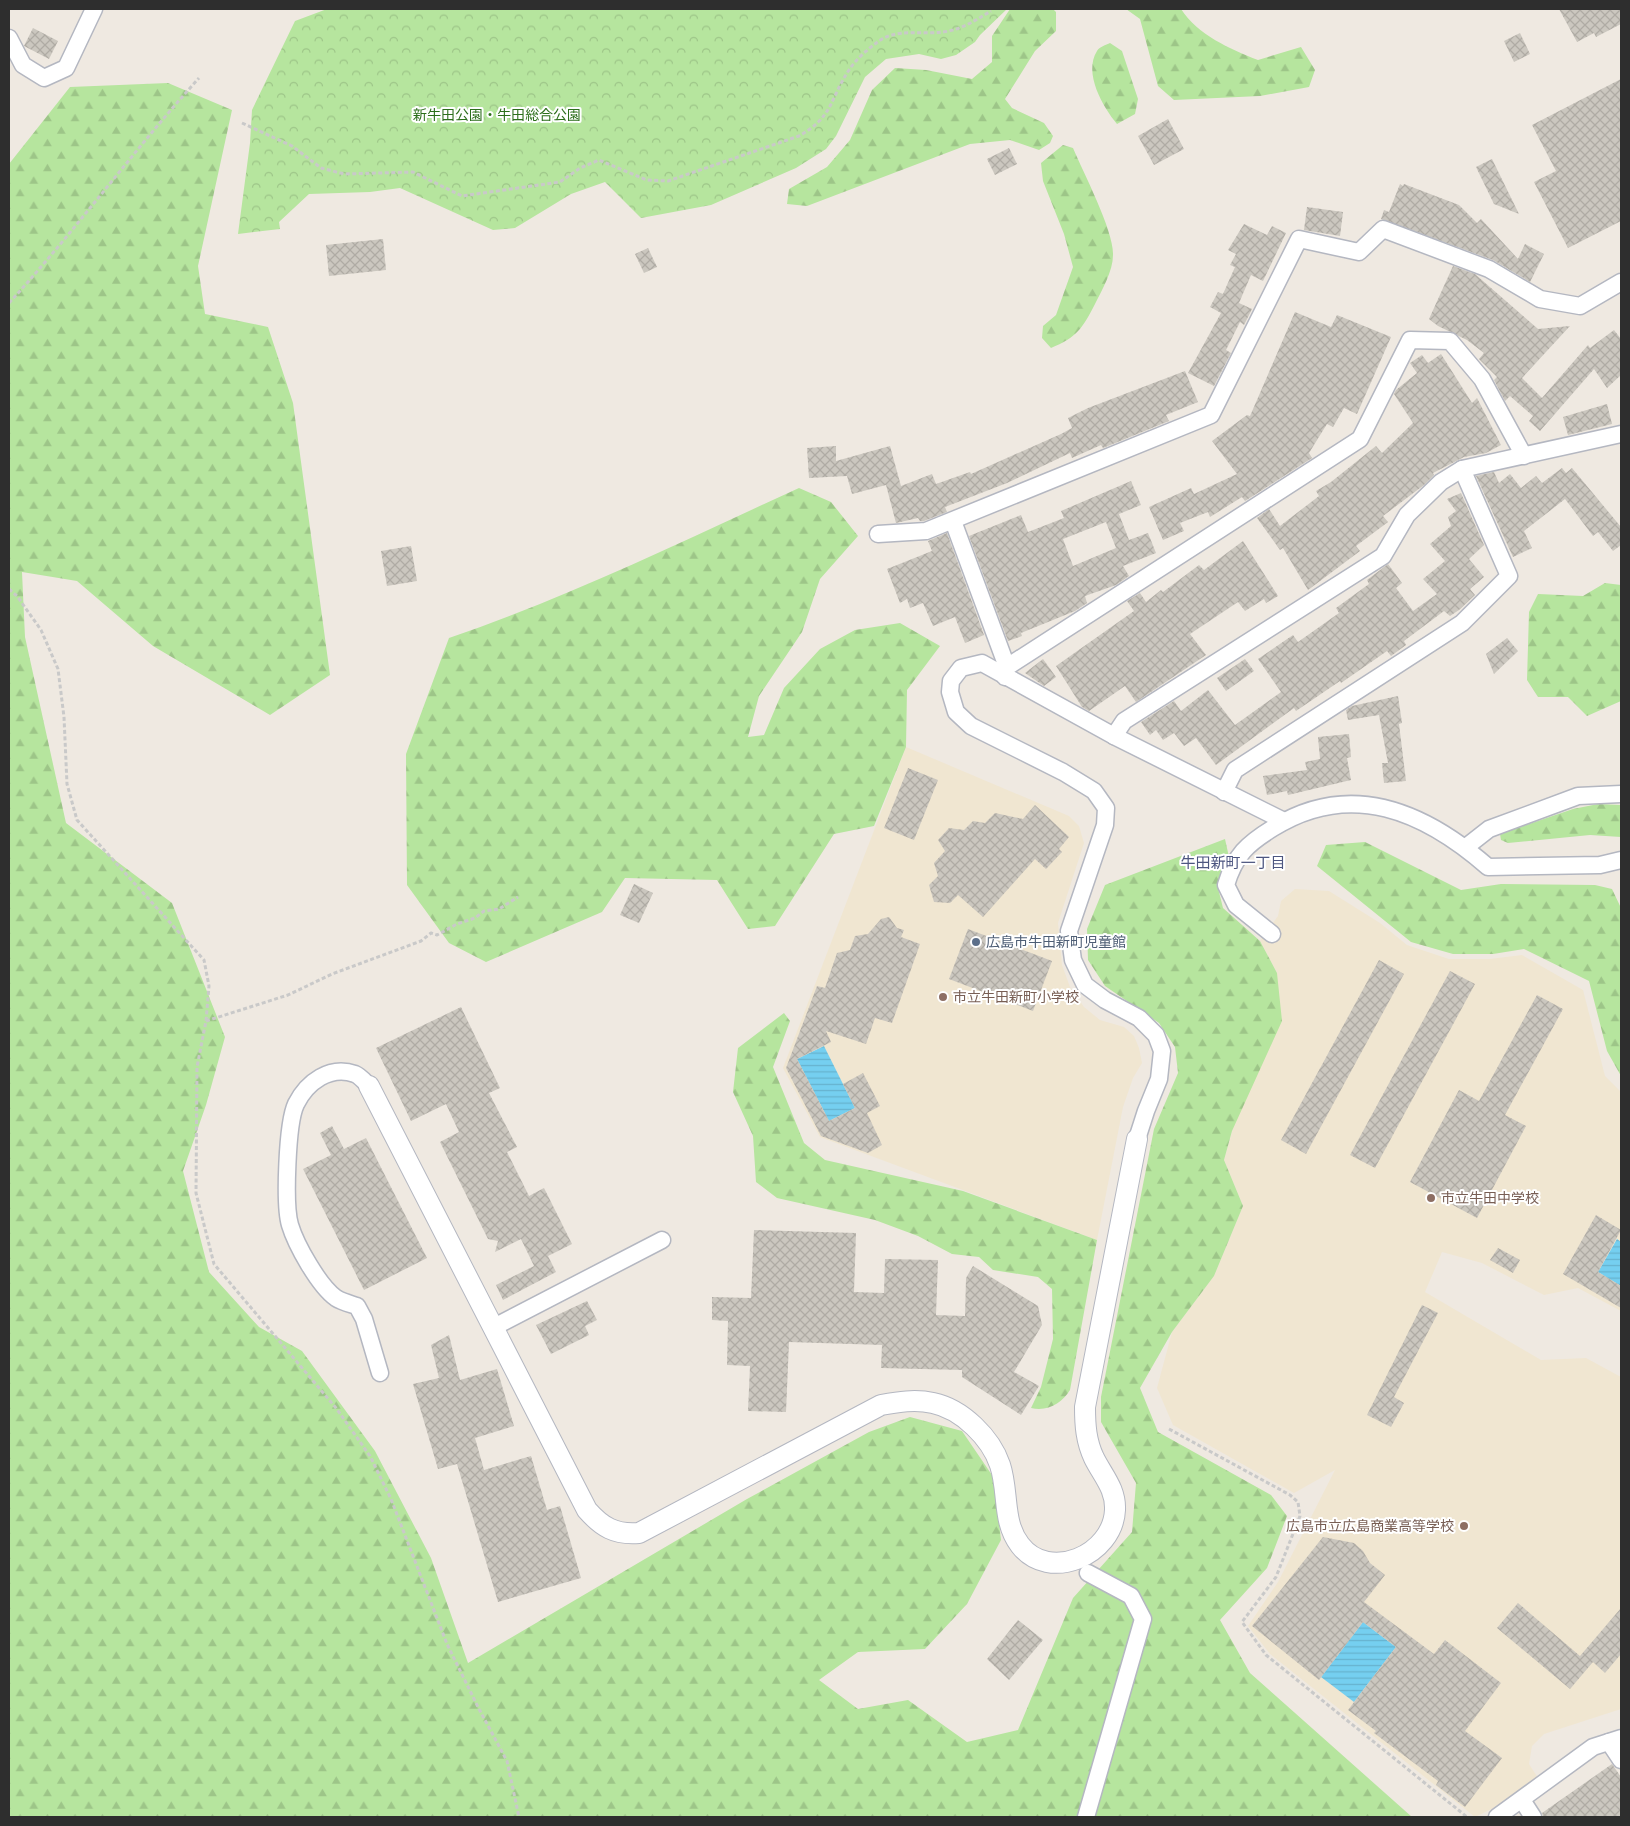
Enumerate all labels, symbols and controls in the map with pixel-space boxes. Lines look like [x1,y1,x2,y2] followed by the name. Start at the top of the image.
[413,107,581,124] park label: 新牛田公園・牛田総合公園
[1180,854,1286,872] district label: 牛田新町一丁目
[986,934,1126,951] place label: 広島市牛田新町児童館
[970,936,982,948] marker: 広島市牛田新町児童館
[953,989,1079,1006] place label: 市立牛田新町小学校
[937,991,949,1003] marker: 市立牛田新町小学校
[1441,1190,1539,1207] place label: 市立牛田中学校
[1425,1192,1437,1204] marker: 市立牛田中学校
[1286,1518,1454,1535] place label: 広島市立広島商業高等学校
[1458,1520,1470,1532] marker: 広島市立広島商業高等学校

